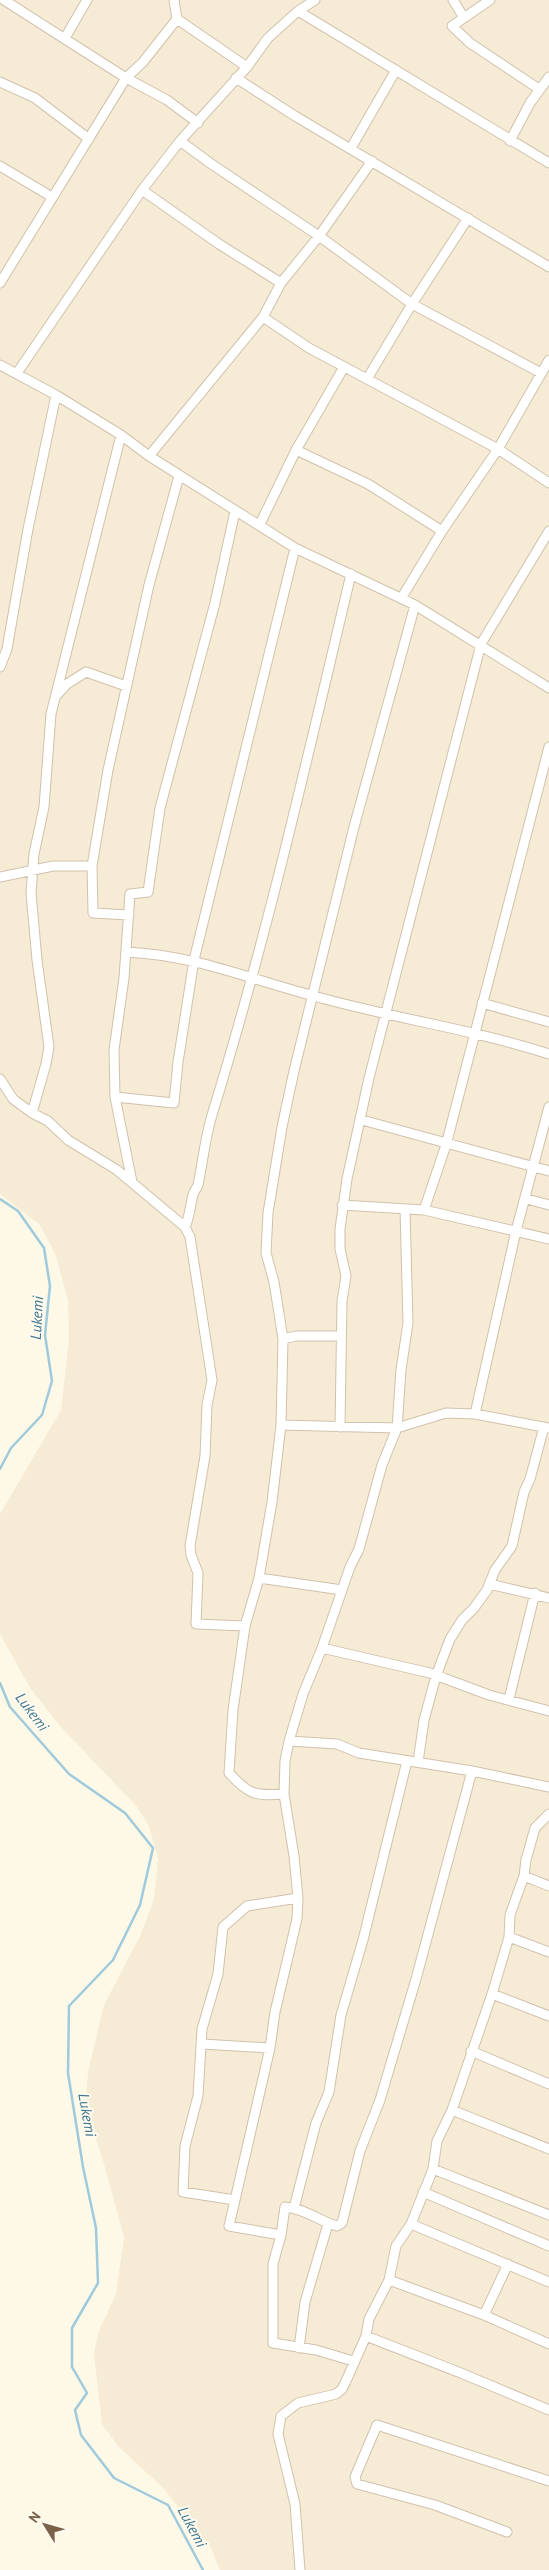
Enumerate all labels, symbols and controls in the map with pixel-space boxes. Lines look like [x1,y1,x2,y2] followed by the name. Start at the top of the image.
[26,1295,47,1340] water label: Lukemi
[12,1689,54,1736] water label: Lukemi
[74,2092,101,2139] water label: Lukemi
[20,2500,70,2550] north arrow
[174,2503,212,2551] water label: Lukemi
[25,2508,45,2526] text: N

